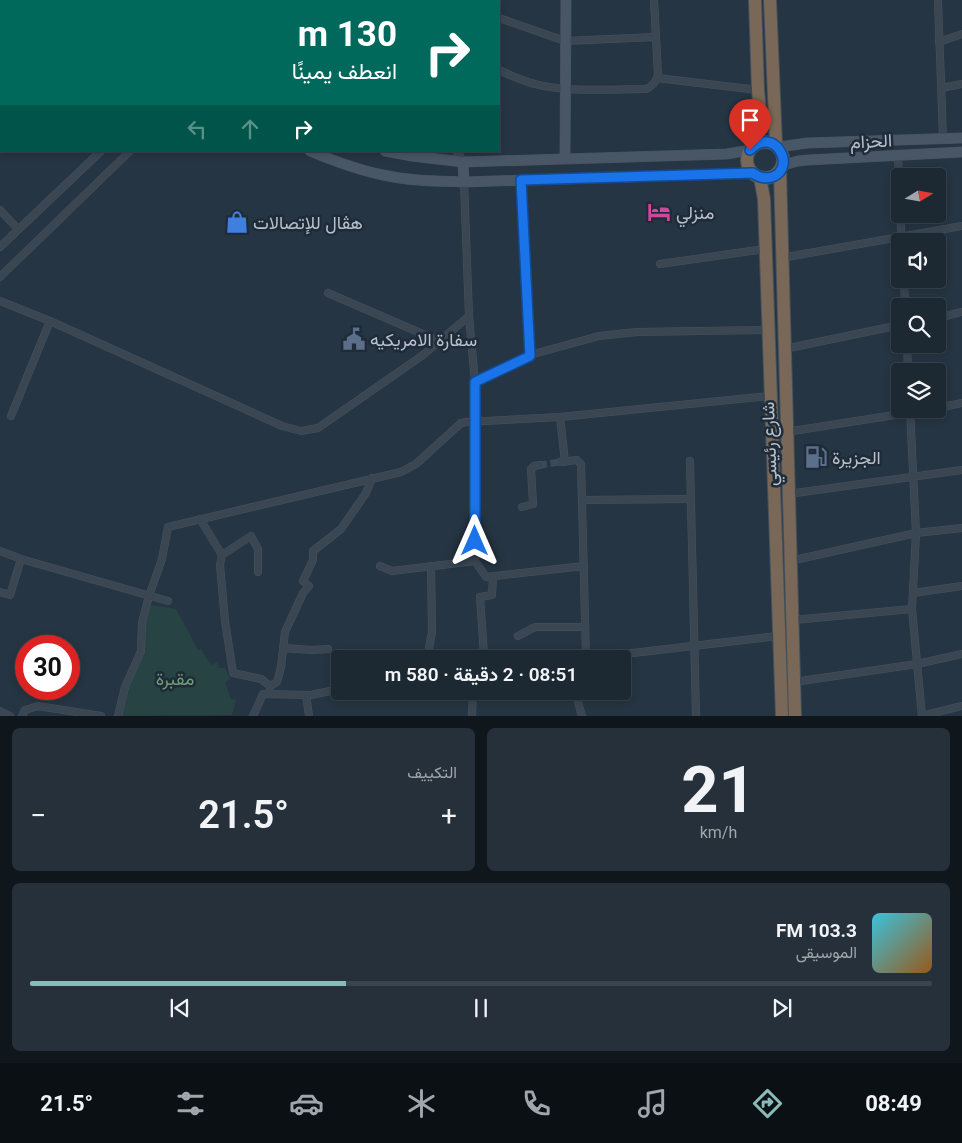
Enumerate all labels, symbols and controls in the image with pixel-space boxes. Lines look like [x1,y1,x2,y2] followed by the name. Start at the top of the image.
[298,14,397,55] text: 130 m
[415,20,480,85] icon: right
[292,59,397,84] text: انعطف يمينًا
[729,99,771,150] pin
[736,106,764,134] icon: arrive
[183,115,211,143] icon: left
[236,115,264,143] icon: ahead
[289,115,317,143] icon: right
[849,129,893,155] street label: الحزام
[891,168,946,222] north arrow
[891,168,946,418] map controls
[646,199,672,225] hotel icon: منزلي
[676,202,714,228] place label: منزلي
[224,209,250,235] shop icon: هڤال للإتصالات
[253,212,363,235] place label: هڤال للإتصالات
[891,233,946,288] button: sound
[891,298,946,353] button: search
[341,326,367,352] public building icon: سفارة الامريكيه
[370,329,477,351] place label: سفارة الامريكيه
[891,363,946,418] button: layers
[757,401,786,487] street label: شارع رئيسي
[803,444,829,470] fuel station icon: الجزيرة
[832,447,881,469] place label: الجزيرة
[448,514,500,566] position arrow
[15,635,80,700] speed limit sign: 30
[385,663,577,686] text: 08:51 · 2 دقيقة · 580 m
[156,668,194,690] park label: مقبرة
[681,752,756,828] text: 21
[407,763,457,782] text: التكييف
[198,793,289,837] text: 21.5°
[30,799,46,832] text: −
[441,799,457,832] text: +
[700,823,737,842] text: km/h
[776,919,857,942] text: 103.3 FM
[796,943,857,962] text: الموسيقى
[166,994,194,1022] icon: previous
[467,994,495,1022] icon: pause
[768,994,796,1022] icon: next
[173,1086,208,1121] icon: filters
[289,1086,324,1121] icon: car
[404,1086,439,1121] icon: climate
[519,1086,554,1121] icon: phone
[635,1086,670,1121] icon: music
[750,1086,785,1121] icon: directions
[40,1091,93,1116] text: 21.5°
[865,1091,922,1116] text: 08:49

